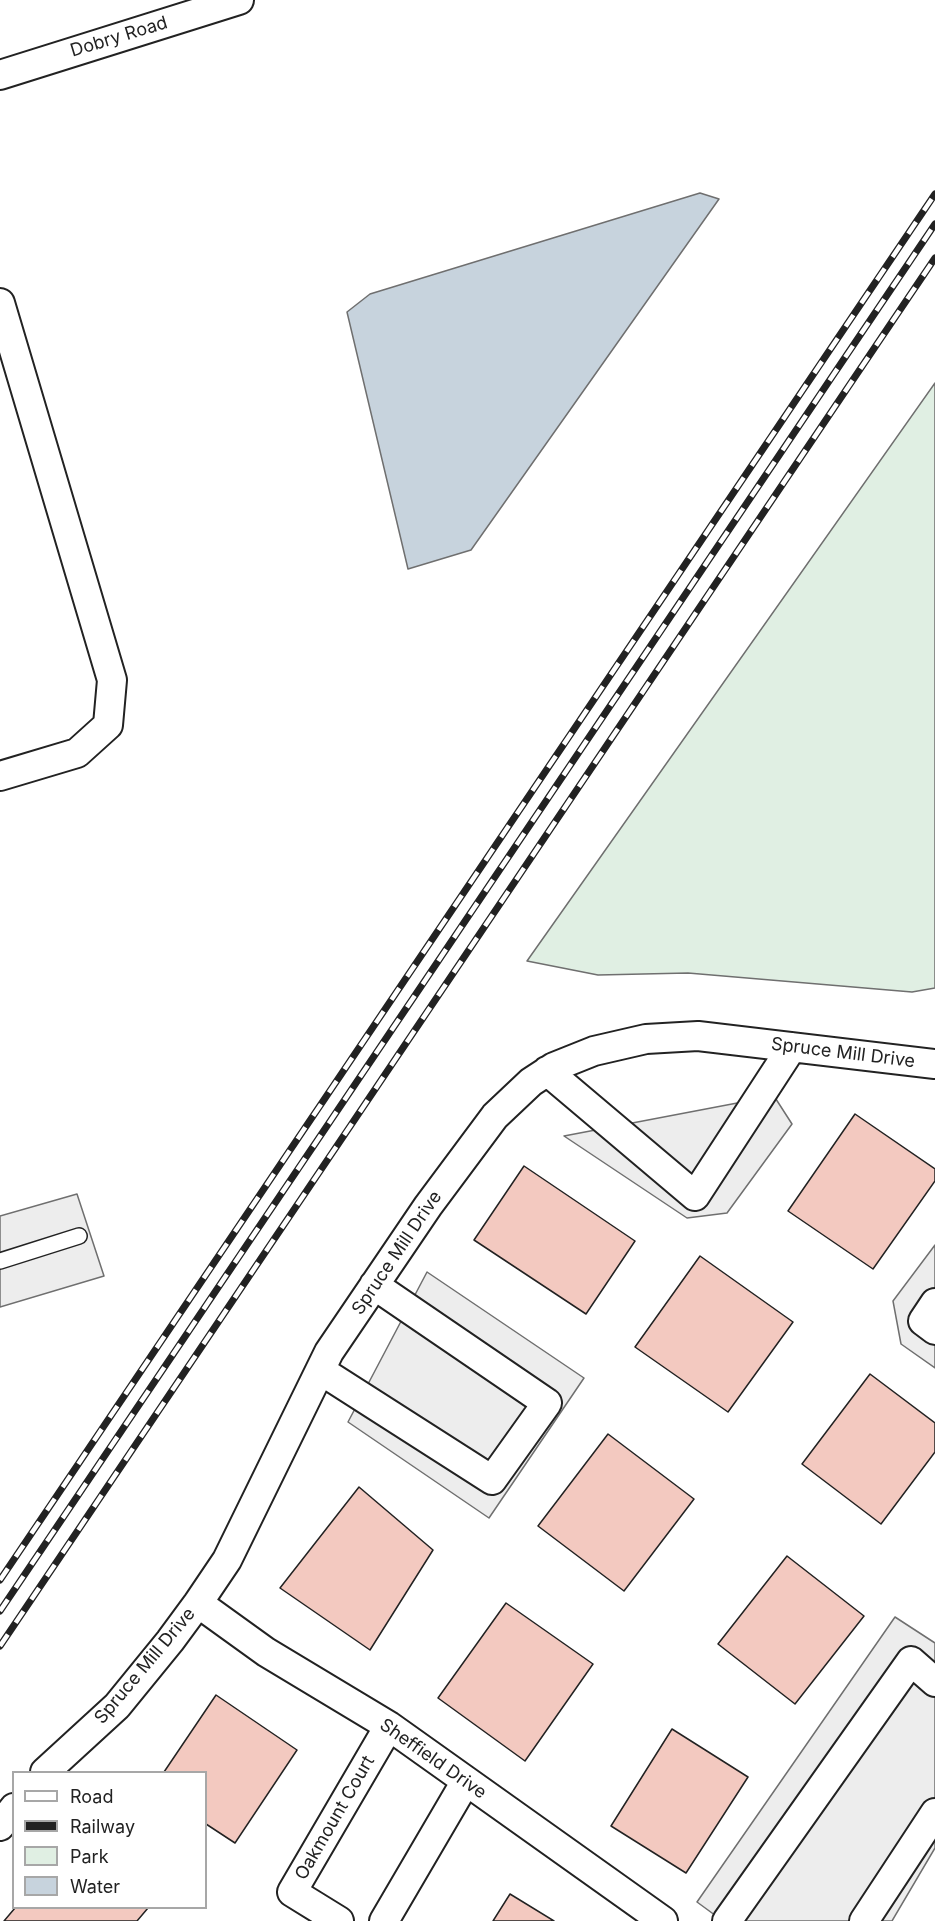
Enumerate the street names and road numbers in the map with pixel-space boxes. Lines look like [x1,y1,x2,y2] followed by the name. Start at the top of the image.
[68,12,170,62] street label: Dobry Road
[770,1033,916,1073] street label: Spruce Mill Drive
[348,1187,446,1319] street label: Spruce Mill Drive
[90,1604,200,1728] street label: Spruce Mill Drive
[375,1714,491,1804] street label: Sheffield Drive
[291,1752,379,1884] street label: Oakmount Court

